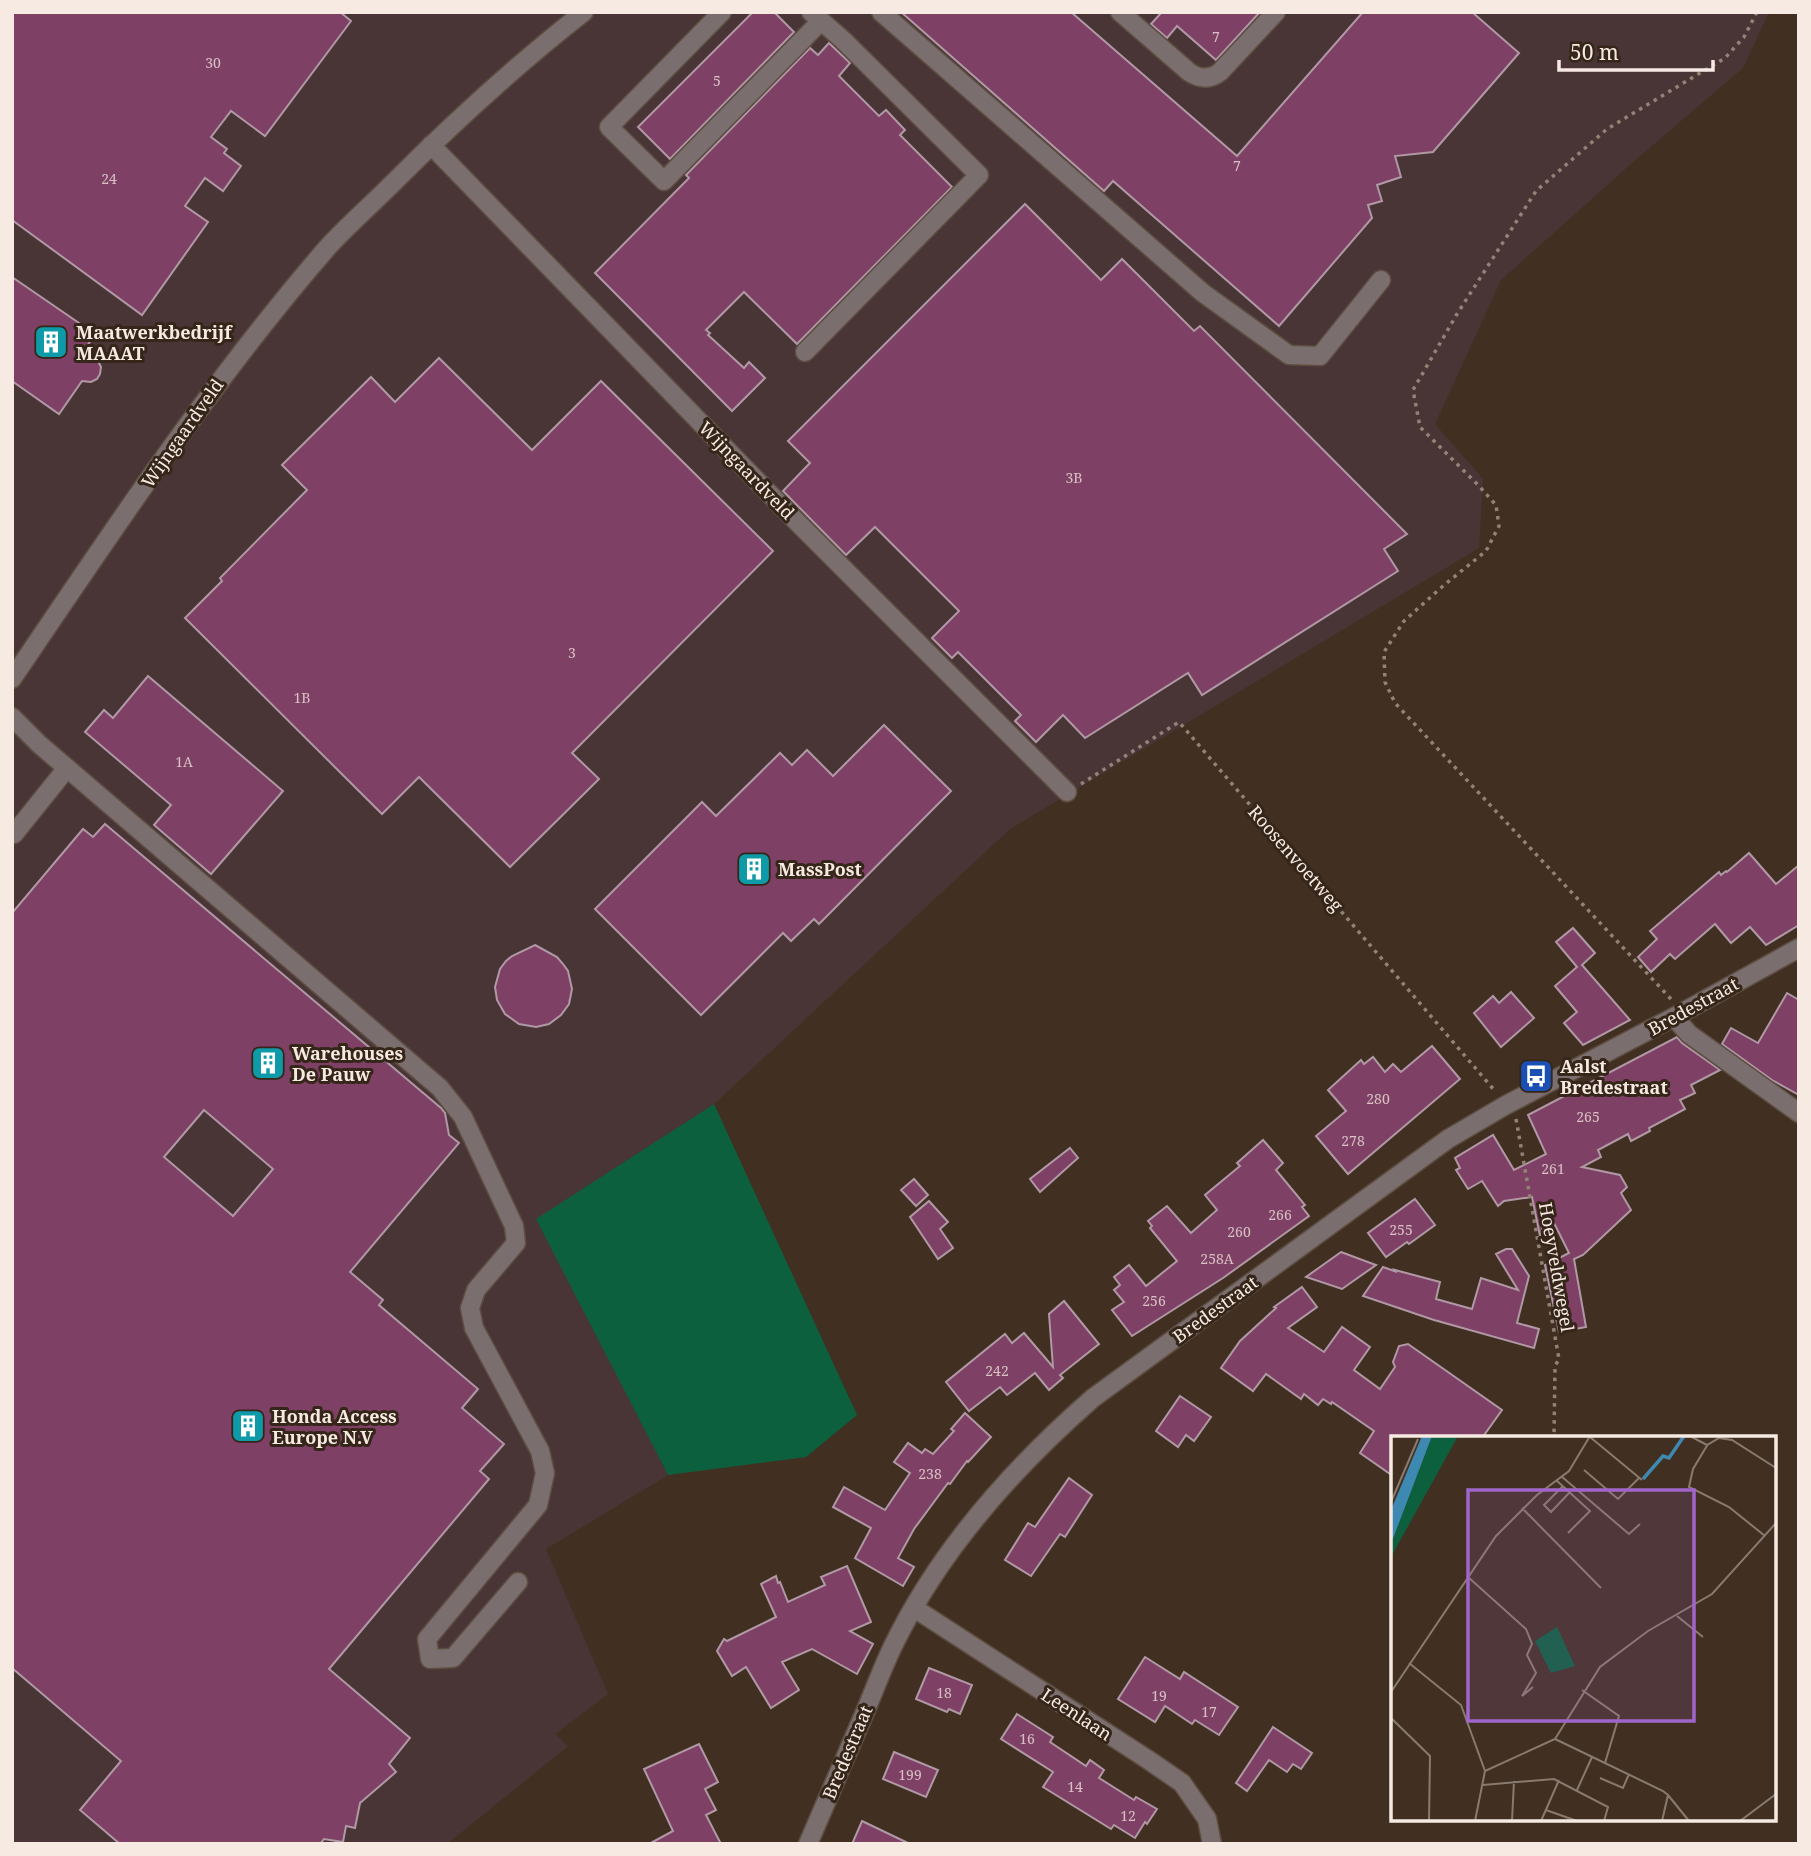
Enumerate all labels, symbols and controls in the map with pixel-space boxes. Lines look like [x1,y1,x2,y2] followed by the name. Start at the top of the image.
[1212,27,1220,46] house number: 7
[1559,28,1713,72] scale bar
[1570,38,1619,66] text: 50 m
[205,53,221,72] house number: 30
[713,71,721,90] house number: 5
[1233,156,1241,175] house number: 7
[101,169,117,188] house number: 24
[76,320,233,365] place label: Maatwerkbedrijf MAAAT
[32,323,70,361] building icon: Maatwerkbedrijf MAAAT
[136,374,228,492] street label: Wijngaardveld
[694,416,800,524] street label: Wijngaardveld
[1066,468,1082,487] house number: 3B
[568,643,576,662] house number: 3
[294,688,310,707] house number: 1B
[175,752,193,771] house number: 1A
[1243,800,1349,917] street label: Roosenvoetweg
[735,850,773,888] building icon: MassPost
[778,857,862,881] place label: MassPost
[1644,971,1742,1041] street label: Bredestraat
[292,1041,404,1086] place label: Warehouses De Pauw
[249,1044,287,1082] building icon: Warehouses De Pauw
[1560,1054,1668,1099] place label: Aalst Bredestraat
[1517,1057,1555,1095] bus stop icon: Aalst Bredestraat
[1366,1089,1390,1108] house number: 280
[1576,1107,1600,1126] house number: 265
[1341,1131,1365,1150] house number: 278
[1541,1159,1565,1178] house number: 261
[1534,1200,1580,1334] street label: Hoeyveldwegel
[1268,1205,1292,1224] house number: 266
[1389,1220,1413,1239] house number: 255
[1227,1222,1251,1241] house number: 260
[1200,1249,1234,1268] house number: 258A
[1168,1270,1262,1348] street label: Bredestraat
[1142,1291,1166,1310] house number: 256
[985,1361,1009,1380] house number: 242
[272,1404,397,1449] place label: Honda Access Europe N.V
[229,1407,267,1445] building icon: Honda Access Europe N.V
[1391,1436,1776,1821] inset map
[918,1464,942,1483] house number: 238
[1037,1682,1117,1746] street label: Leenlaan
[936,1683,952,1702] house number: 18
[1151,1686,1167,1705] house number: 19
[816,1701,878,1803] street label: Bredestraat
[1201,1702,1217,1721] house number: 17
[1019,1729,1035,1748] house number: 16
[898,1765,922,1784] house number: 199
[1067,1777,1083,1796] house number: 14
[1120,1806,1136,1825] house number: 12

